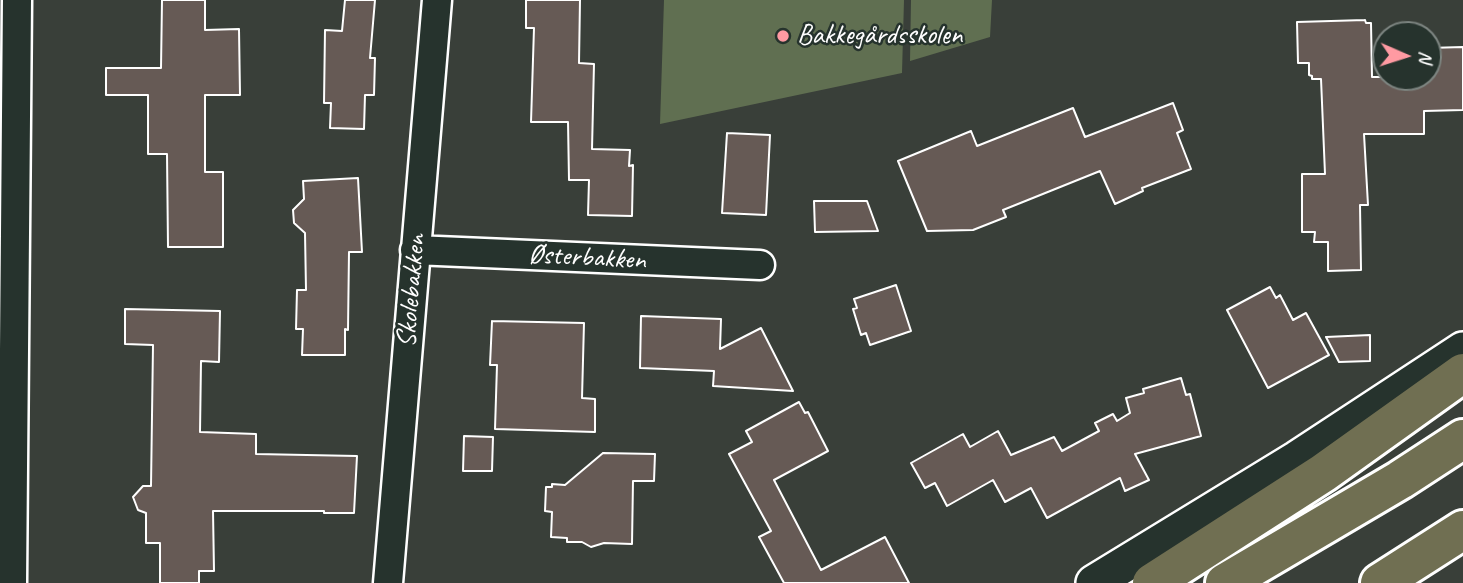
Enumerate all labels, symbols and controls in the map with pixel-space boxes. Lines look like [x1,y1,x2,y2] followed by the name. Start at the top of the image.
[797,19,962,53] place label: Bakkegårdsskolen
[1372,21,1442,91] north arrow
[775,28,791,44] marker: Bakkegårdsskolen
[1414,50,1438,63] text: N
[390,233,434,349] street label: Skolebakken
[527,238,647,278] street label: Østerbakken

